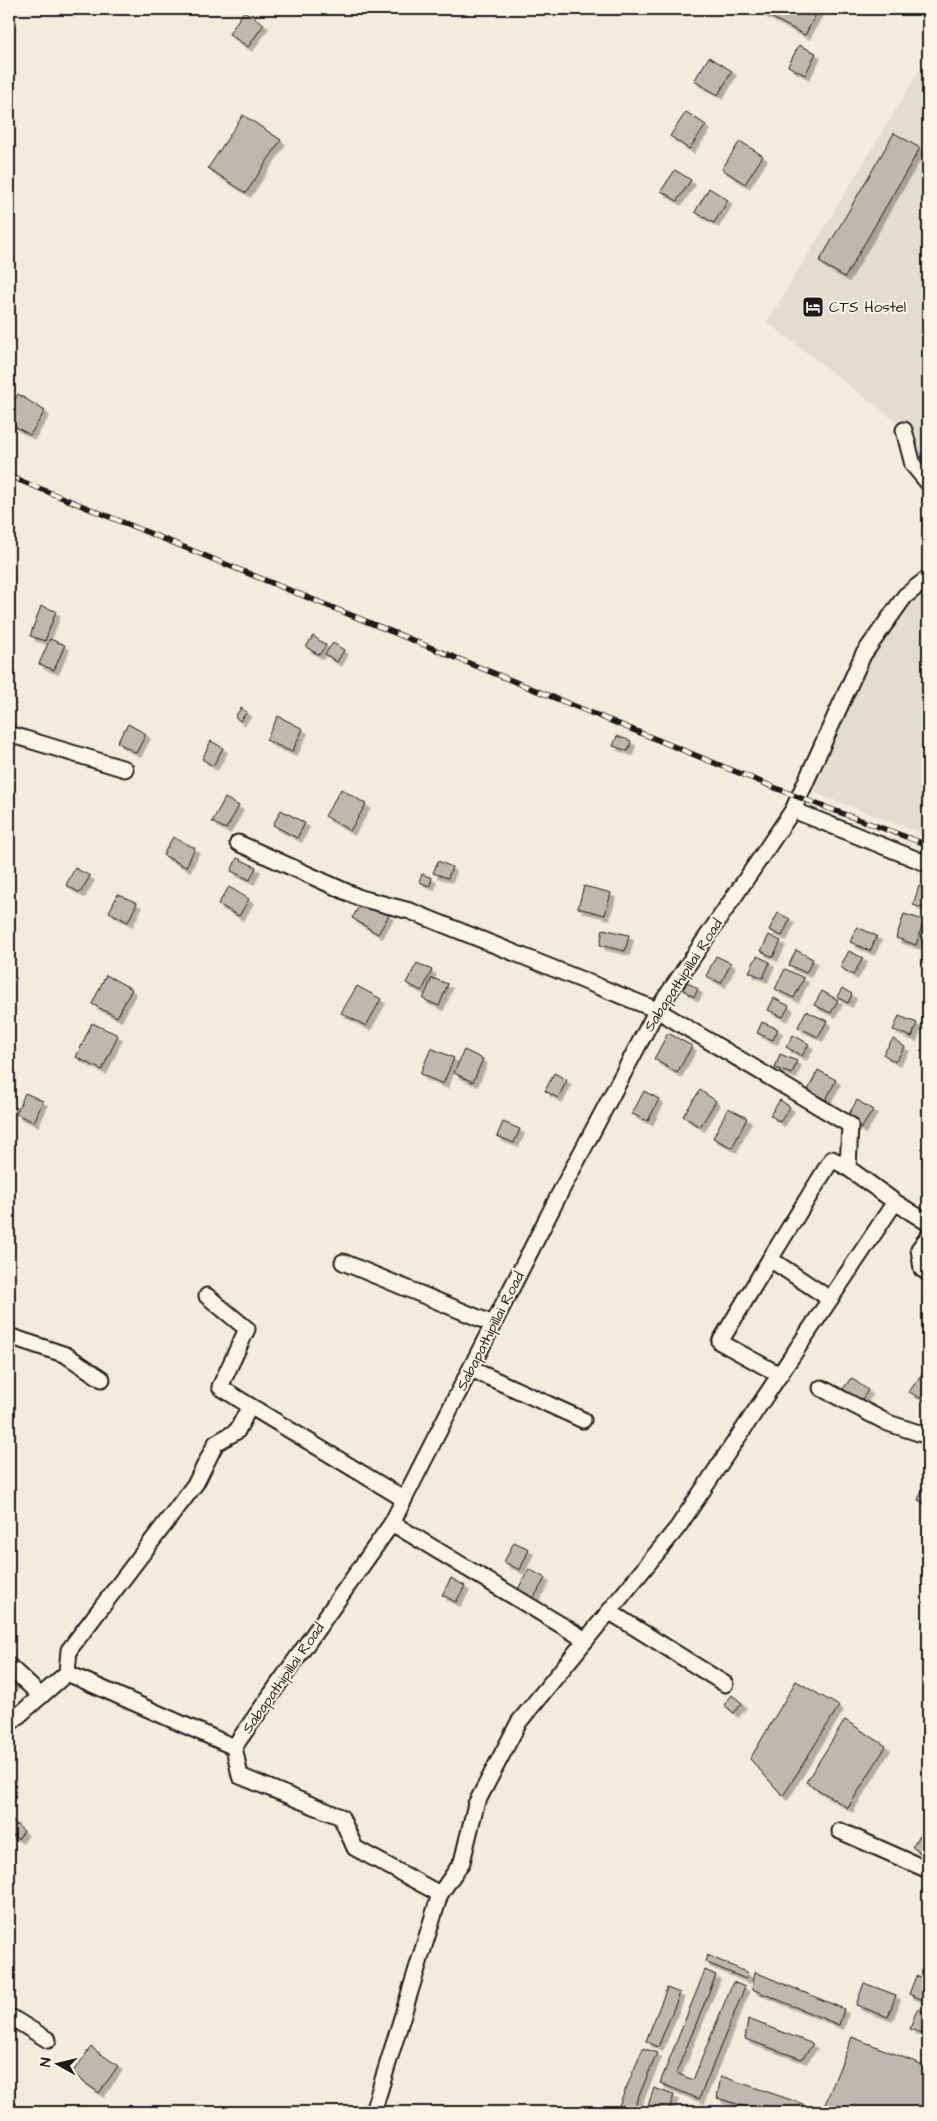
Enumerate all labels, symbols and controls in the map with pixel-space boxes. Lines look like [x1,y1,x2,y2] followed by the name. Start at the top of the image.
[801,295,825,319] hotel icon: CTS Hostel
[829,297,906,318] place label: CTS Hostel
[639,914,728,1036] street label: Sabapathipillai Road
[451,1268,530,1394] street label: Sabapathipillai Road
[237,1618,330,1738] street label: Sabapathipillai Road
[32,2038,82,2088] north arrow
[36,2056,57,2068] text: N

